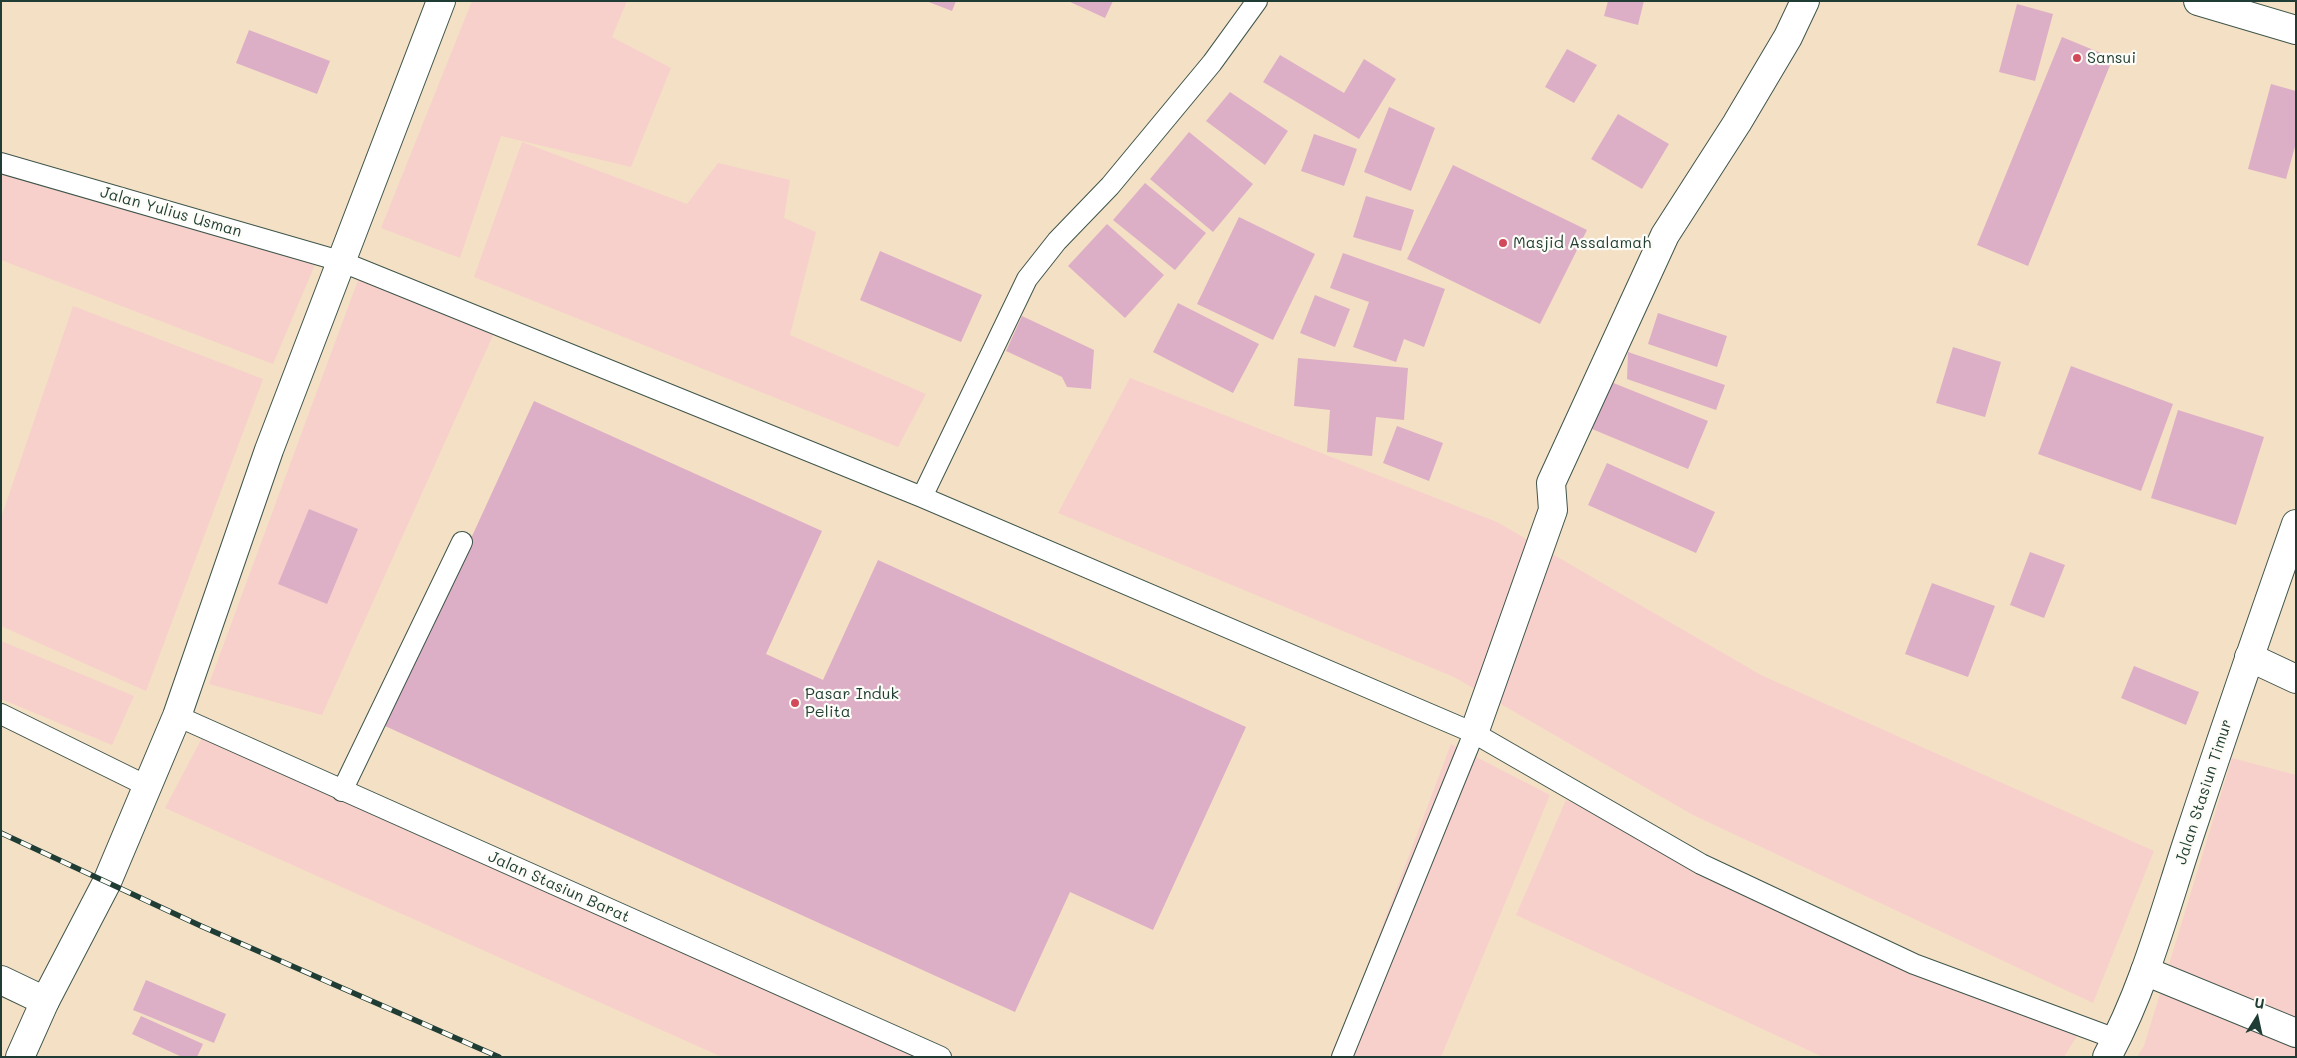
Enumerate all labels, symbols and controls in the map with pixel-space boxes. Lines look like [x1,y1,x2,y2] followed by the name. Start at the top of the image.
[2087,48,2136,68] place label: Sansui
[2071,52,2083,64] marker: Sansui
[98,183,244,241] street label: Jalan Yulius Usman
[1513,233,1651,253] place label: Masjid Assalamah
[1497,237,1509,249] marker: Masjid Assalamah
[805,684,899,722] place label: Pasar Induk Pelita
[789,697,801,709] marker: Pasar Induk Pelita
[2171,717,2237,867] street label: Jalan Stasiun Timur
[485,847,633,927] street label: Jalan Stasiun Barat
[2232,993,2282,1043] north arrow
[2253,993,2266,1013] text: U

